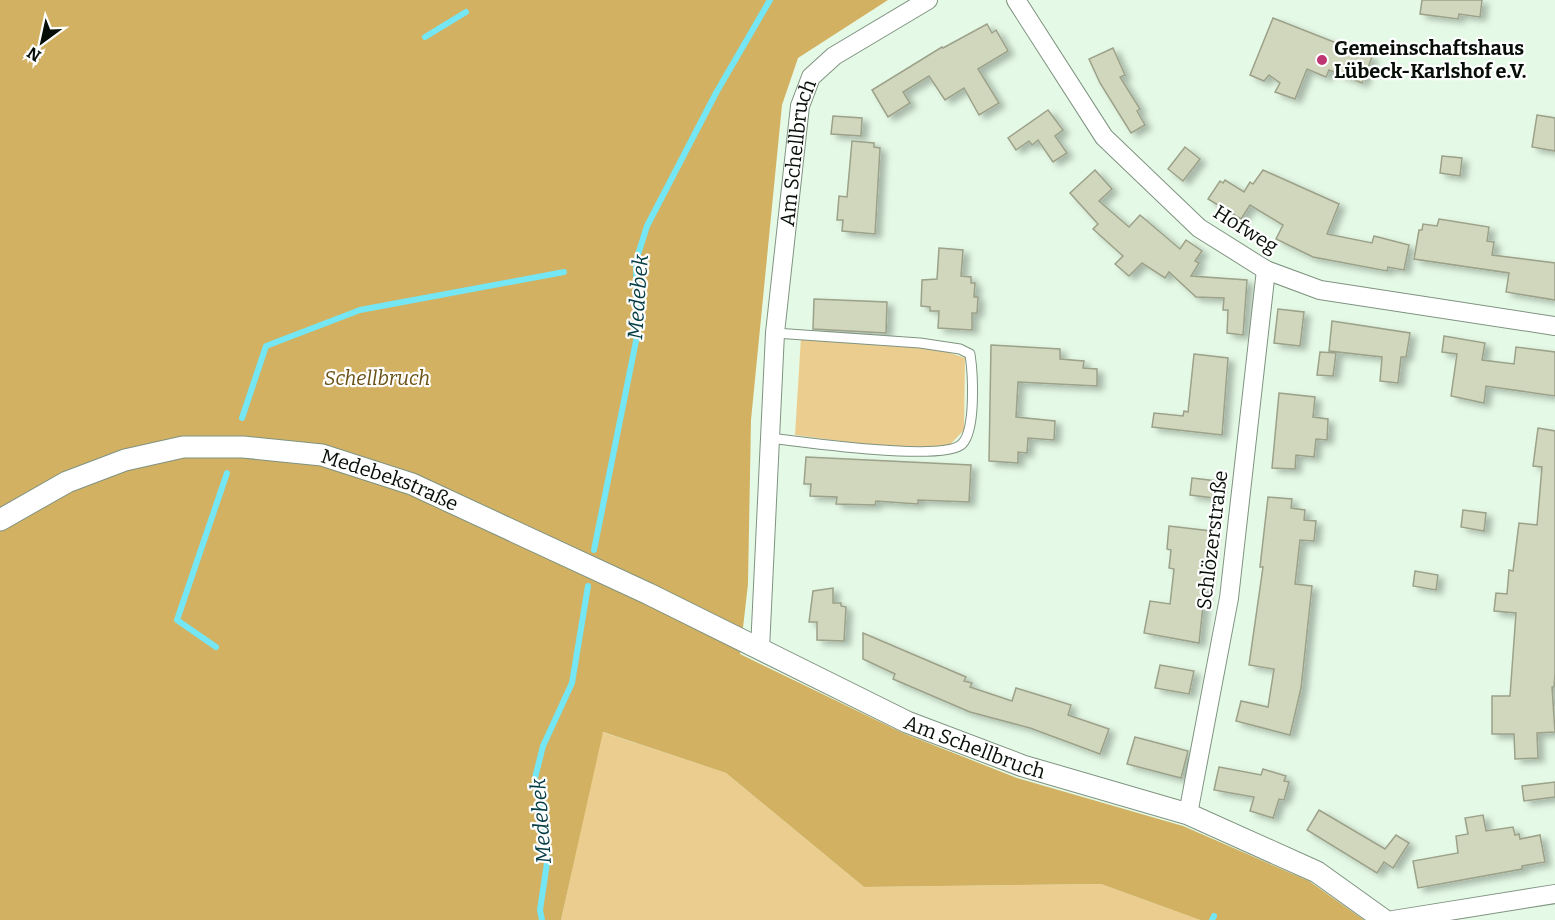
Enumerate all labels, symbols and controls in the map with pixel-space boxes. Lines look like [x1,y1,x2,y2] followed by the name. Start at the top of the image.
[12,12,72,72] north arrow
[1334,36,1526,83] place label: Gemeinschaftshaus Lübeck-Karlshof e.V.
[24,43,44,65] text: N
[1315,53,1329,67] marker: Gemeinschaftshaus Lübeck-Karlshof e.V.
[775,75,821,228] street label: Am Schellbruch
[1209,200,1283,258] street label: Hofweg
[622,253,654,341] water label: Medebek
[324,366,430,390] park label: Schellbruch
[318,444,462,516] street label: Medebekstraße
[1192,469,1232,611] street label: Schlözerstraße
[901,710,1048,784] street label: Am Schellbruch
[525,777,557,865] water label: Medebek

